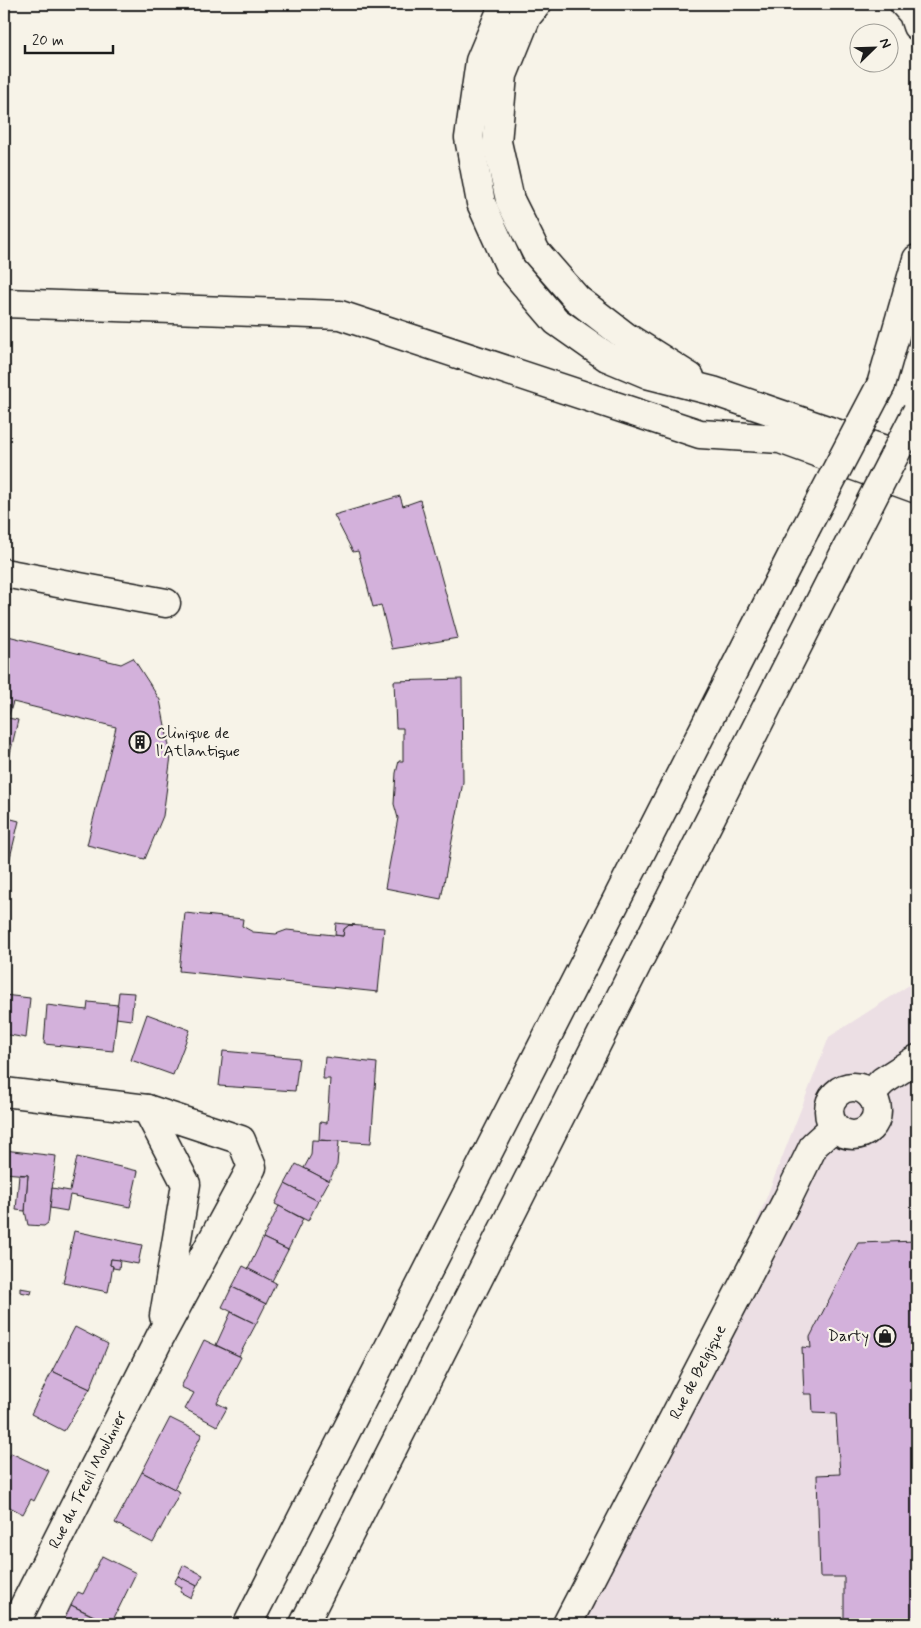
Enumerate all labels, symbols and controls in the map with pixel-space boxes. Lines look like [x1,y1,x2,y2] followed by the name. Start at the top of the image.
[25,22,112,54] scale bar
[848,22,898,72] north arrow
[32,31,64,51] text: 20 m
[875,36,895,51] text: N
[156,723,240,762] place label: Clinique de l'Atlantique
[128,730,152,754] building icon: Clinique de l'Atlantique
[664,1321,731,1423] street label: Rue de Belgique
[873,1324,897,1348] shop icon: Darty
[828,1326,869,1347] place label: Darty
[44,1407,132,1552] street label: Rue du Treuil Moulinier

